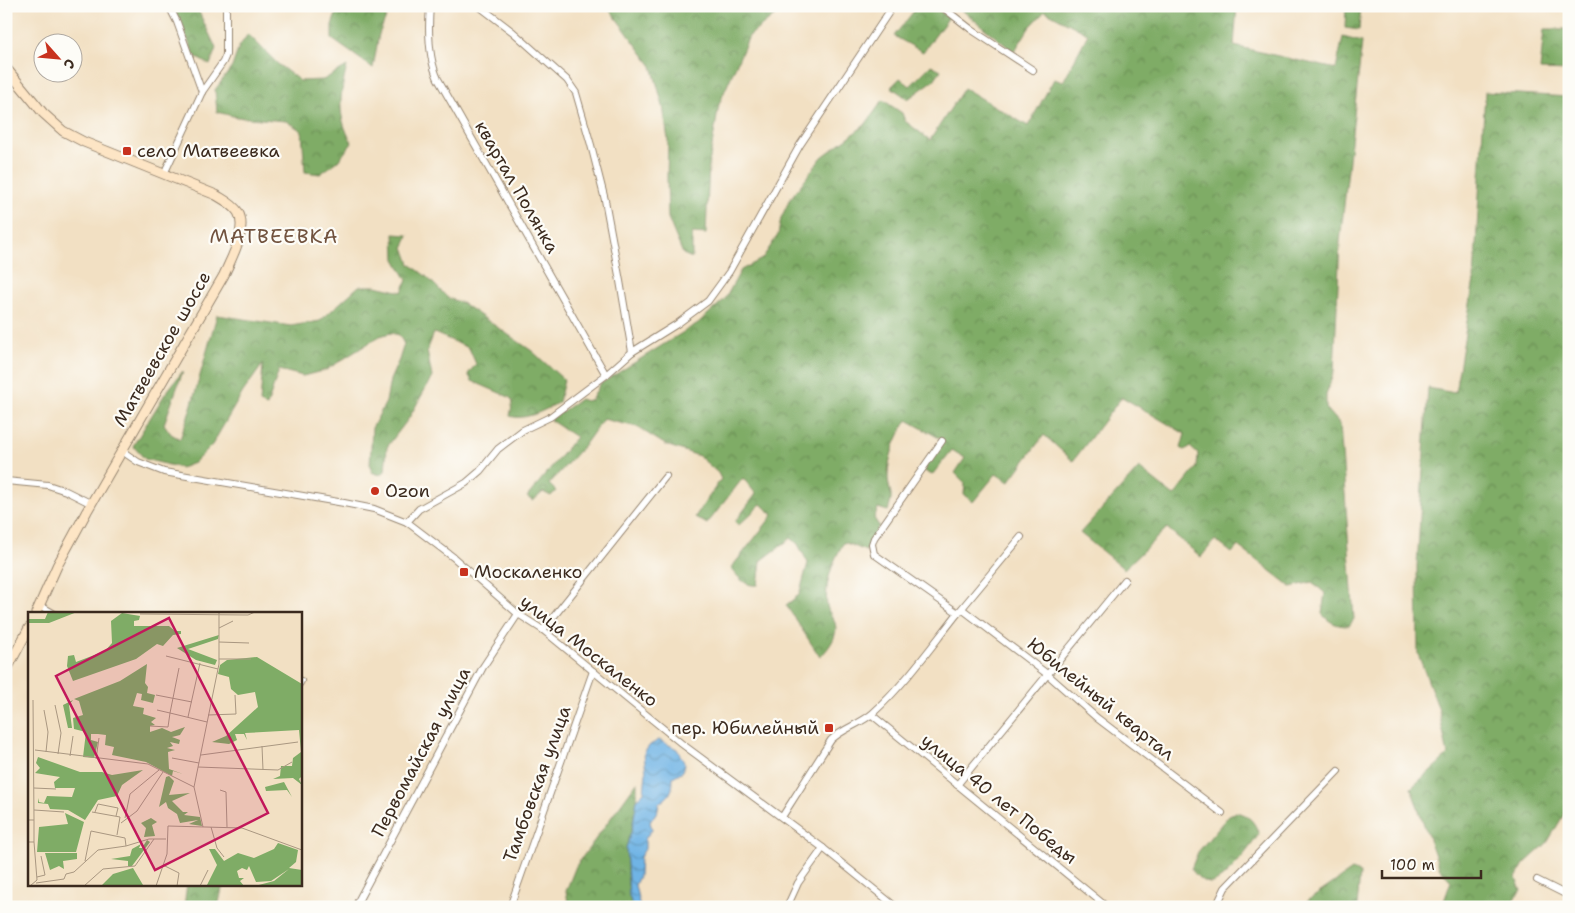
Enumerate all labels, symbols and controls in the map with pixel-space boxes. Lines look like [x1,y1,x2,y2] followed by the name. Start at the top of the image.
[32,32,82,82] north arrow
[60,56,80,72] text: С
[469,116,565,258] street label: квартал Полянка
[137,139,280,163] place label: село Матвеевка
[121,145,133,157] marker: село Матвеевка
[209,223,339,249] district label: МАТВЕЕВКА
[108,267,216,431] street label: Матвеевское шоссе
[385,479,430,503] place label: Ozon
[369,485,381,497] marker: Ozon
[474,560,582,584] place label: Москаленко
[458,566,470,578] marker: Москаленко
[515,590,663,712] street label: улица Москаленко
[28,612,301,886] inset map
[1022,632,1180,766] street label: Юбилейный квартал
[366,663,476,841] street label: Первомайская улица
[497,702,577,866] street label: Тамбовская улица
[671,716,819,740] place label: пер. Юбилейный
[823,722,835,734] marker: пер. Юбилейный
[916,729,1082,869] street label: улица 40 лет Победы
[1382,848,1481,880] scale bar
[1390,855,1435,875] text: 100 m

